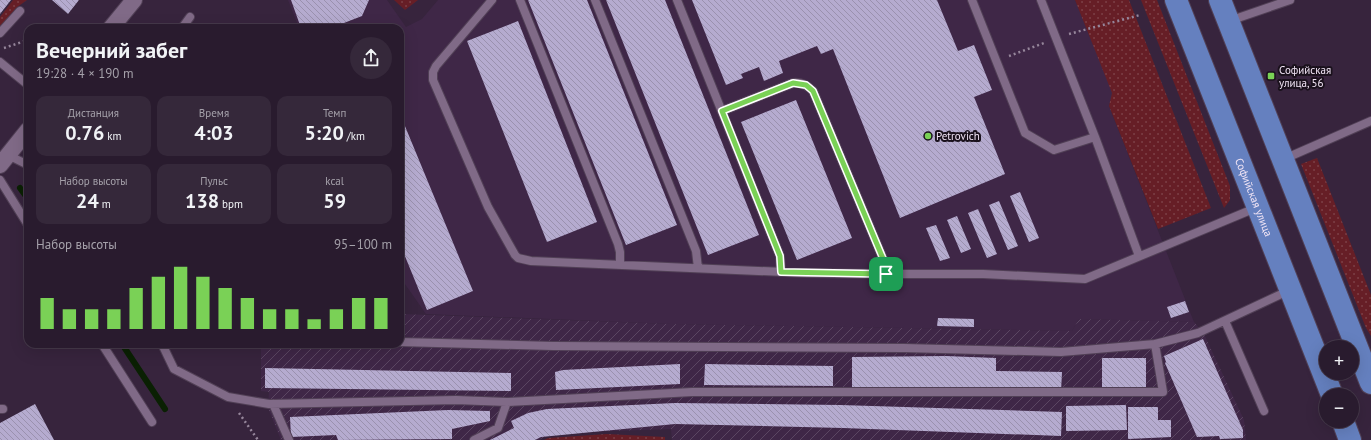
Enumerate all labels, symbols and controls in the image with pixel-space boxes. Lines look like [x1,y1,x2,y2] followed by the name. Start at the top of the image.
[36,36,187,64] text: Вечерний забег
[350,37,392,79] button: share
[1279,63,1331,90] place label: Софийская улица, 56
[36,65,133,82] text: 19:28 · 4 × 190 m
[1266,71,1276,81] marker: Софийская улица, 56
[68,106,119,120] text: Дистанция
[199,106,229,120] text: Время
[323,106,346,120] text: Темп
[65,120,104,146] text: 0.76
[194,120,234,146] text: 4:03
[304,120,344,146] text: 5:20
[104,129,121,143] text: km
[344,129,365,143] text: /km
[936,129,980,143] place label: Petrovich
[923,131,933,141] marker: Petrovich
[1232,156,1276,238] street label: Софийская улица
[59,174,128,188] text: Набор высоты
[200,174,228,188] text: Пульс
[325,174,344,188] text: kcal
[76,188,99,214] text: 24
[185,188,219,214] text: 138
[323,188,346,214] text: 59
[99,197,111,211] text: m
[219,197,243,211] text: bpm
[36,236,117,253] text: Набор высоты
[334,236,392,253] text: 95–100 m
[869,257,903,291] pin
[875,263,897,285] icon: arrive
[1319,340,1359,428] map controls
[1319,340,1359,380] button: +
[1319,388,1359,428] button: −

